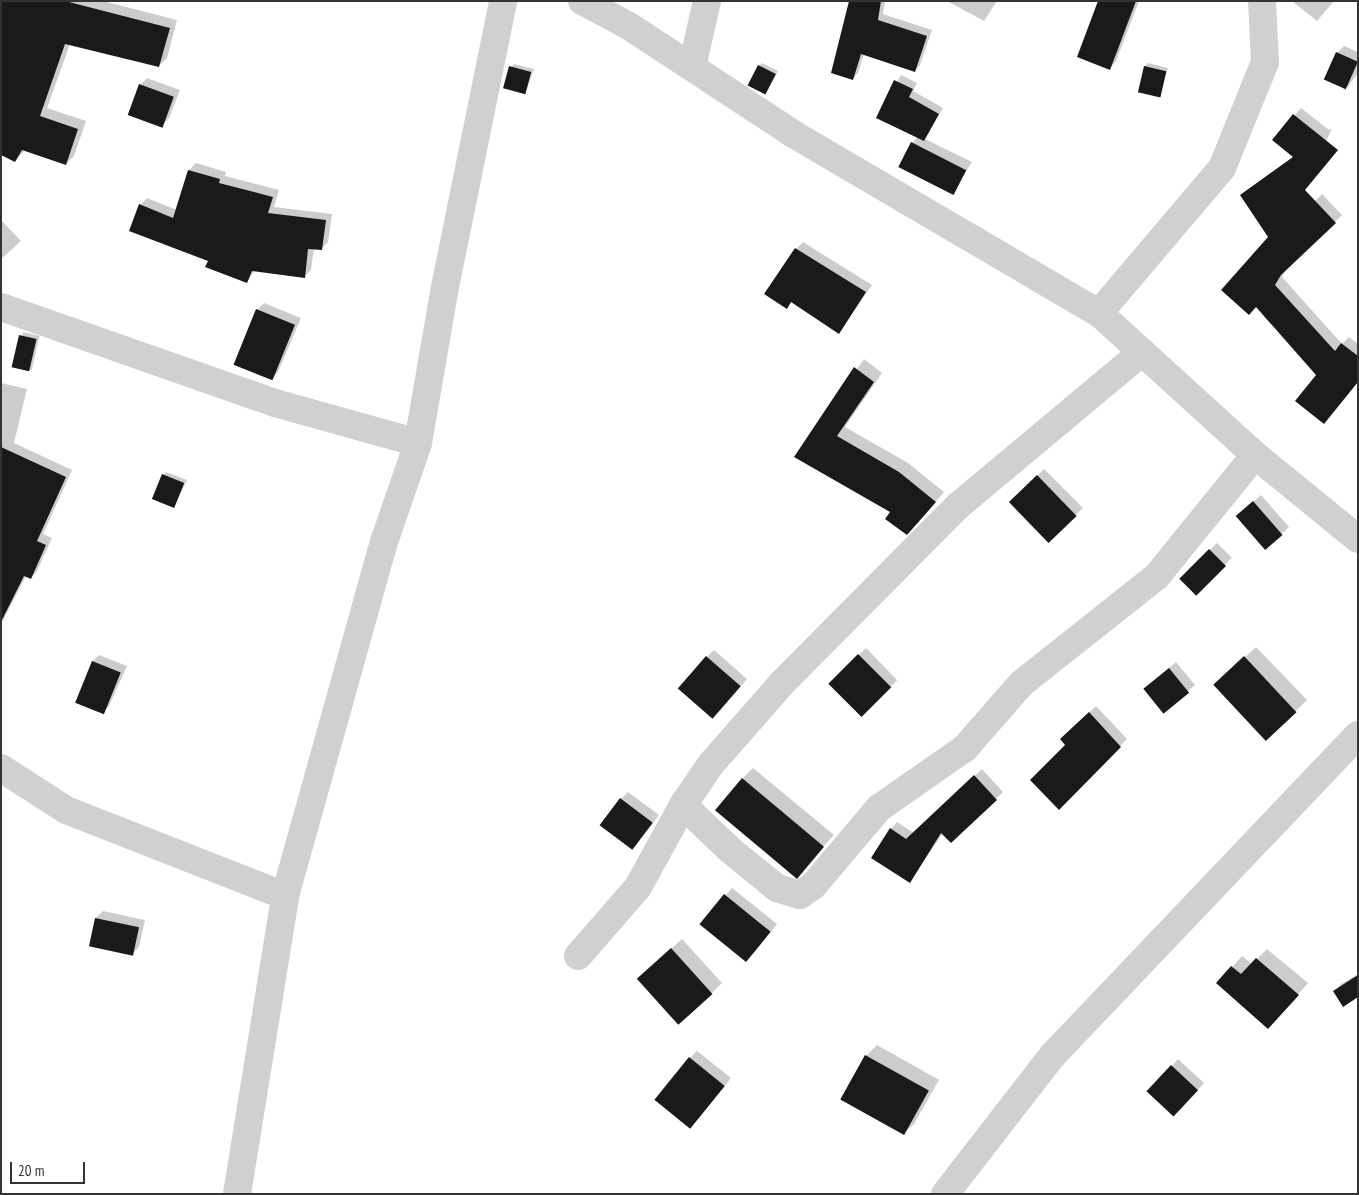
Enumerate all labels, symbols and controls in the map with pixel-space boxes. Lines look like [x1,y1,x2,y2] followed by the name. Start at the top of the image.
[12,1152,88,1184] scale bar
[18,1161,44,1180] text: 20 m

